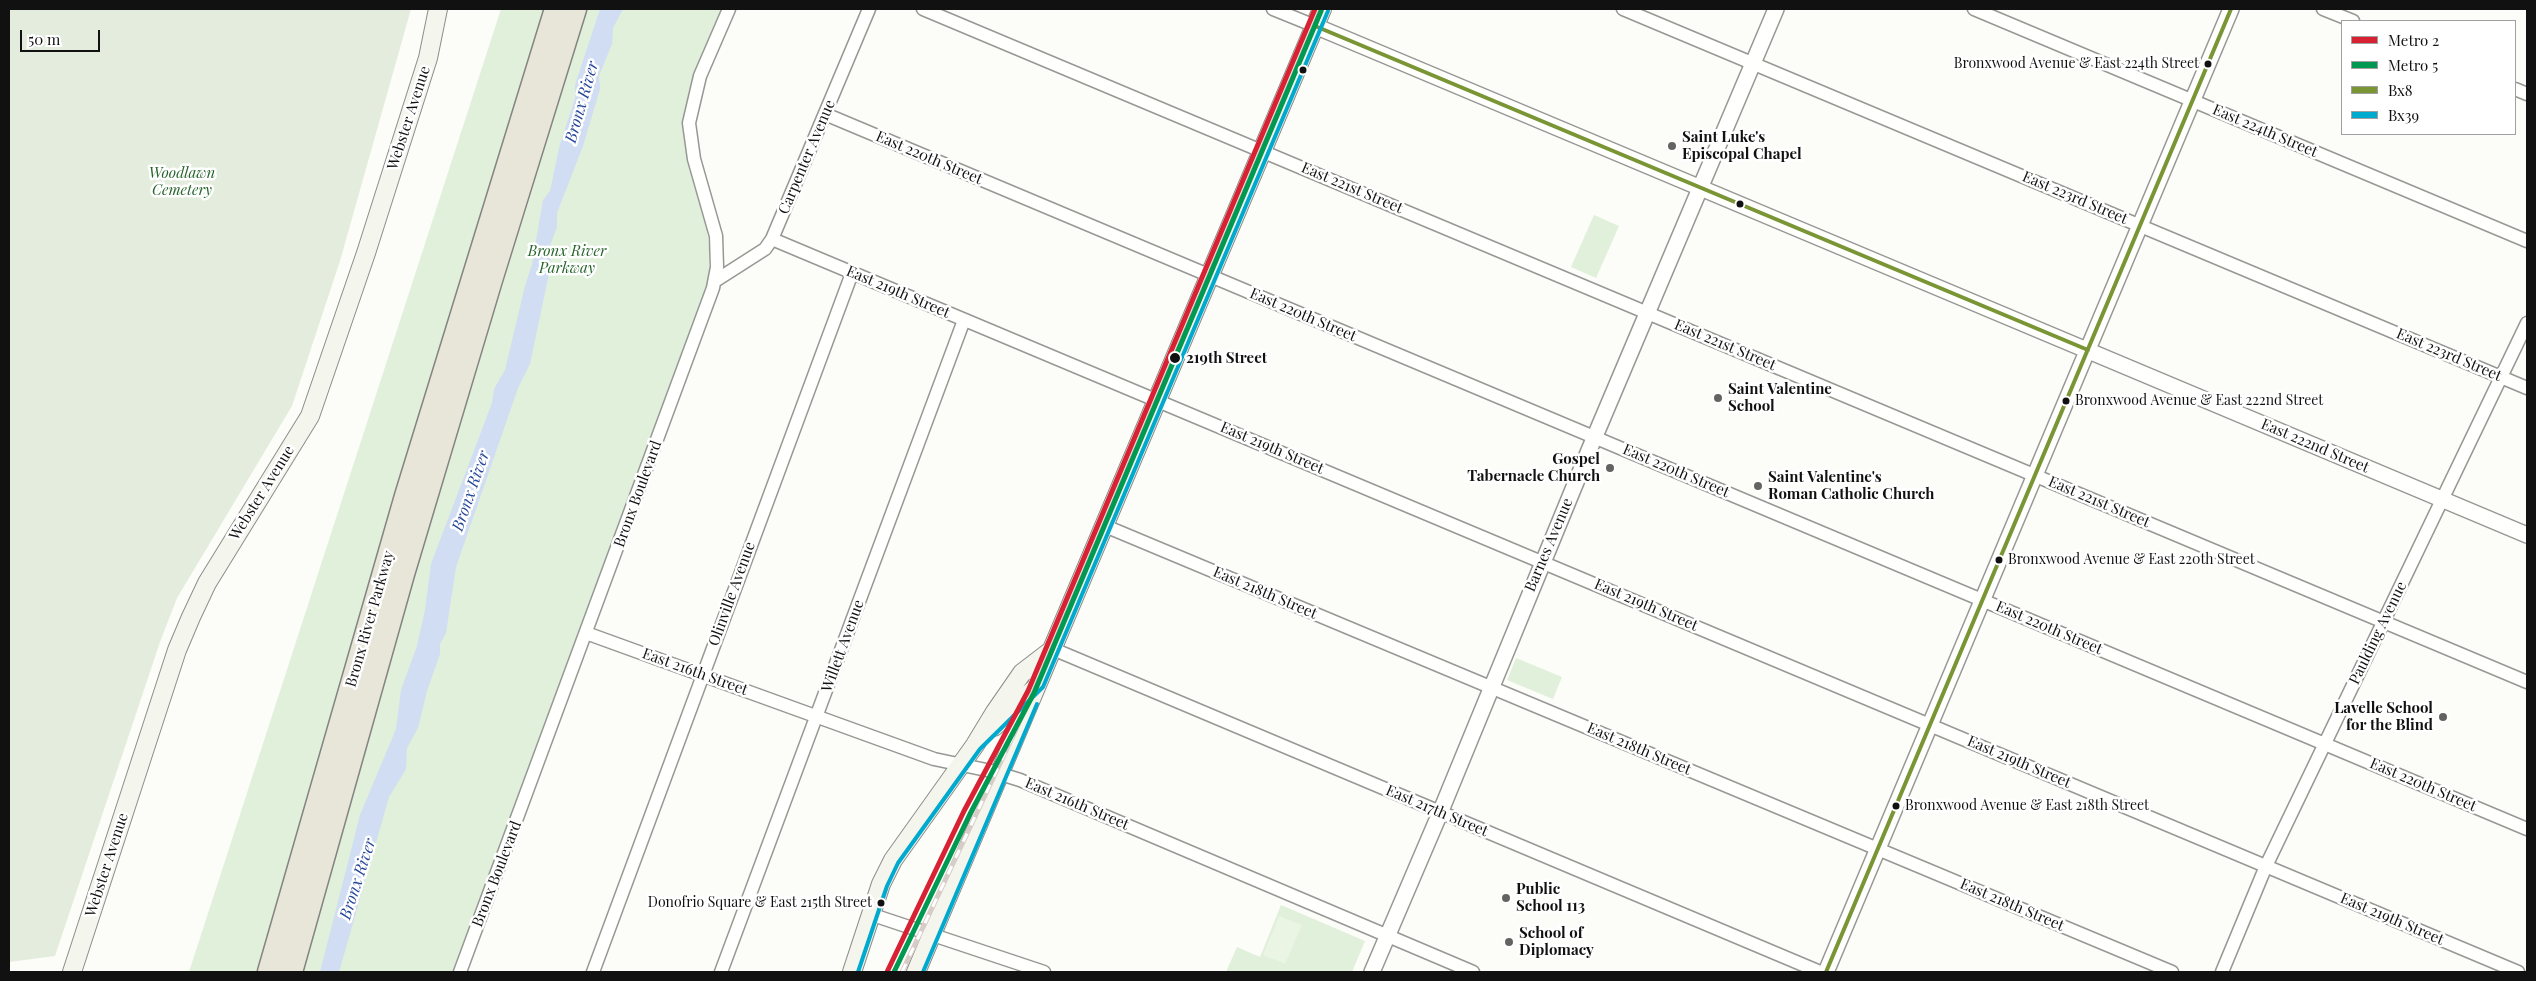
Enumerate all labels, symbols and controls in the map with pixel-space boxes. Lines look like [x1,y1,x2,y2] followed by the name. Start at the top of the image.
[22,20,102,52] scale bar
[2341,20,2516,135] legend
[28,29,60,49] text: 50 m
[2388,30,2439,50] text: Metro 2
[2388,55,2438,75] text: Metro 5
[1954,56,2199,72] place label: Bronxwood Avenue & East 224th Street
[561,59,603,145] water label: Bronx River
[2203,59,2213,69] marker: Bronxwood Avenue & East 224th Street
[384,64,434,172] street label: Webster Avenue
[1298,65,1308,75] unlabelled marker
[2388,80,2413,100] text: Bx8
[775,97,839,217] street label: Carpenter Avenue
[2210,101,2320,161] street label: East 224th Street
[2388,105,2419,125] text: Bx39
[873,127,985,189] street label: East 220th Street
[1682,128,1802,163] place label: Saint Luke's Episcopal Chapel
[1666,140,1678,152] marker: Saint Luke's Episcopal Chapel
[1299,159,1405,217] street label: East 221st Street
[149,164,215,199] park label: Woodlawn Cemetery
[2020,168,2130,228] street label: East 223rd Street
[1735,199,1745,209] unlabelled marker
[528,242,606,277] park label: Bronx River Parkway
[843,262,953,322] street label: East 219th Street
[1247,284,1359,346] street label: East 220th Street
[1672,316,1778,374] street label: East 221st Street
[2394,325,2504,385] street label: East 223rd Street
[1186,349,1267,367] place label: 219th Street
[1168,351,1182,365] marker: 219th Street
[1728,380,1832,415] place label: Saint Valentine School
[1712,392,1724,404] marker: Saint Valentine School
[2075,393,2323,409] place label: Bronxwood Avenue & East 222nd Street
[2061,396,2071,406] marker: Bronxwood Avenue & East 222nd Street
[2258,415,2372,477] street label: East 222nd Street
[1217,418,1327,478] street label: East 219th Street
[610,438,666,550] street label: Bronx Boulevard
[1620,440,1732,502] street label: East 220th Street
[226,442,298,544] street label: Webster Avenue
[448,448,494,534] water label: Bronx River
[1467,450,1600,485] place label: Gospel Tabernacle Church
[1604,462,1616,474] marker: Gospel Tabernacle Church
[1768,468,1934,503] place label: Saint Valentine's Roman Catholic Church
[2046,473,2152,531] street label: East 221st Street
[1752,480,1764,492] marker: Saint Valentine's Roman Catholic Church
[1521,495,1577,595] street label: Barnes Avenue
[705,539,759,649] street label: Olinville Avenue
[342,549,398,689] street label: Bronx River Parkway
[2008,552,2255,568] place label: Bronxwood Avenue & East 220th Street
[1994,555,2004,565] marker: Bronxwood Avenue & East 220th Street
[1210,563,1320,623] street label: East 218th Street
[1591,575,1701,635] street label: East 219th Street
[2345,579,2411,687] street label: Paulding Avenue
[818,597,868,695] street label: Willett Avenue
[1993,597,2105,659] street label: East 220th Street
[640,645,750,699] street label: East 216th Street
[2334,699,2433,734] place label: Lavelle School for the Blind
[2437,711,2449,723] marker: Lavelle School for the Blind
[1584,719,1694,779] street label: East 218th Street
[1964,732,2074,792] street label: East 219th Street
[2367,754,2479,816] street label: East 220th Street
[1022,774,1132,834] street label: East 216th Street
[1383,781,1491,841] street label: East 217th Street
[1905,798,2149,814] place label: Bronxwood Avenue & East 218th Street
[1891,801,1901,811] marker: Bronxwood Avenue & East 218th Street
[82,811,132,919] street label: Webster Avenue
[469,818,525,930] street label: Bronx Boulevard
[336,836,380,922] water label: Bronx River
[1957,875,2067,935] street label: East 218th Street
[1516,880,1585,915] place label: Public School 113
[2337,889,2447,949] street label: East 219th Street
[1500,892,1512,904] marker: Public School 113
[648,895,872,911] place label: Donofrio Square & East 215th Street
[876,898,886,908] marker: Donofrio Square & East 215th Street
[1519,924,1594,959] place label: School of Diplomacy
[1503,936,1515,948] marker: School of Diplomacy

